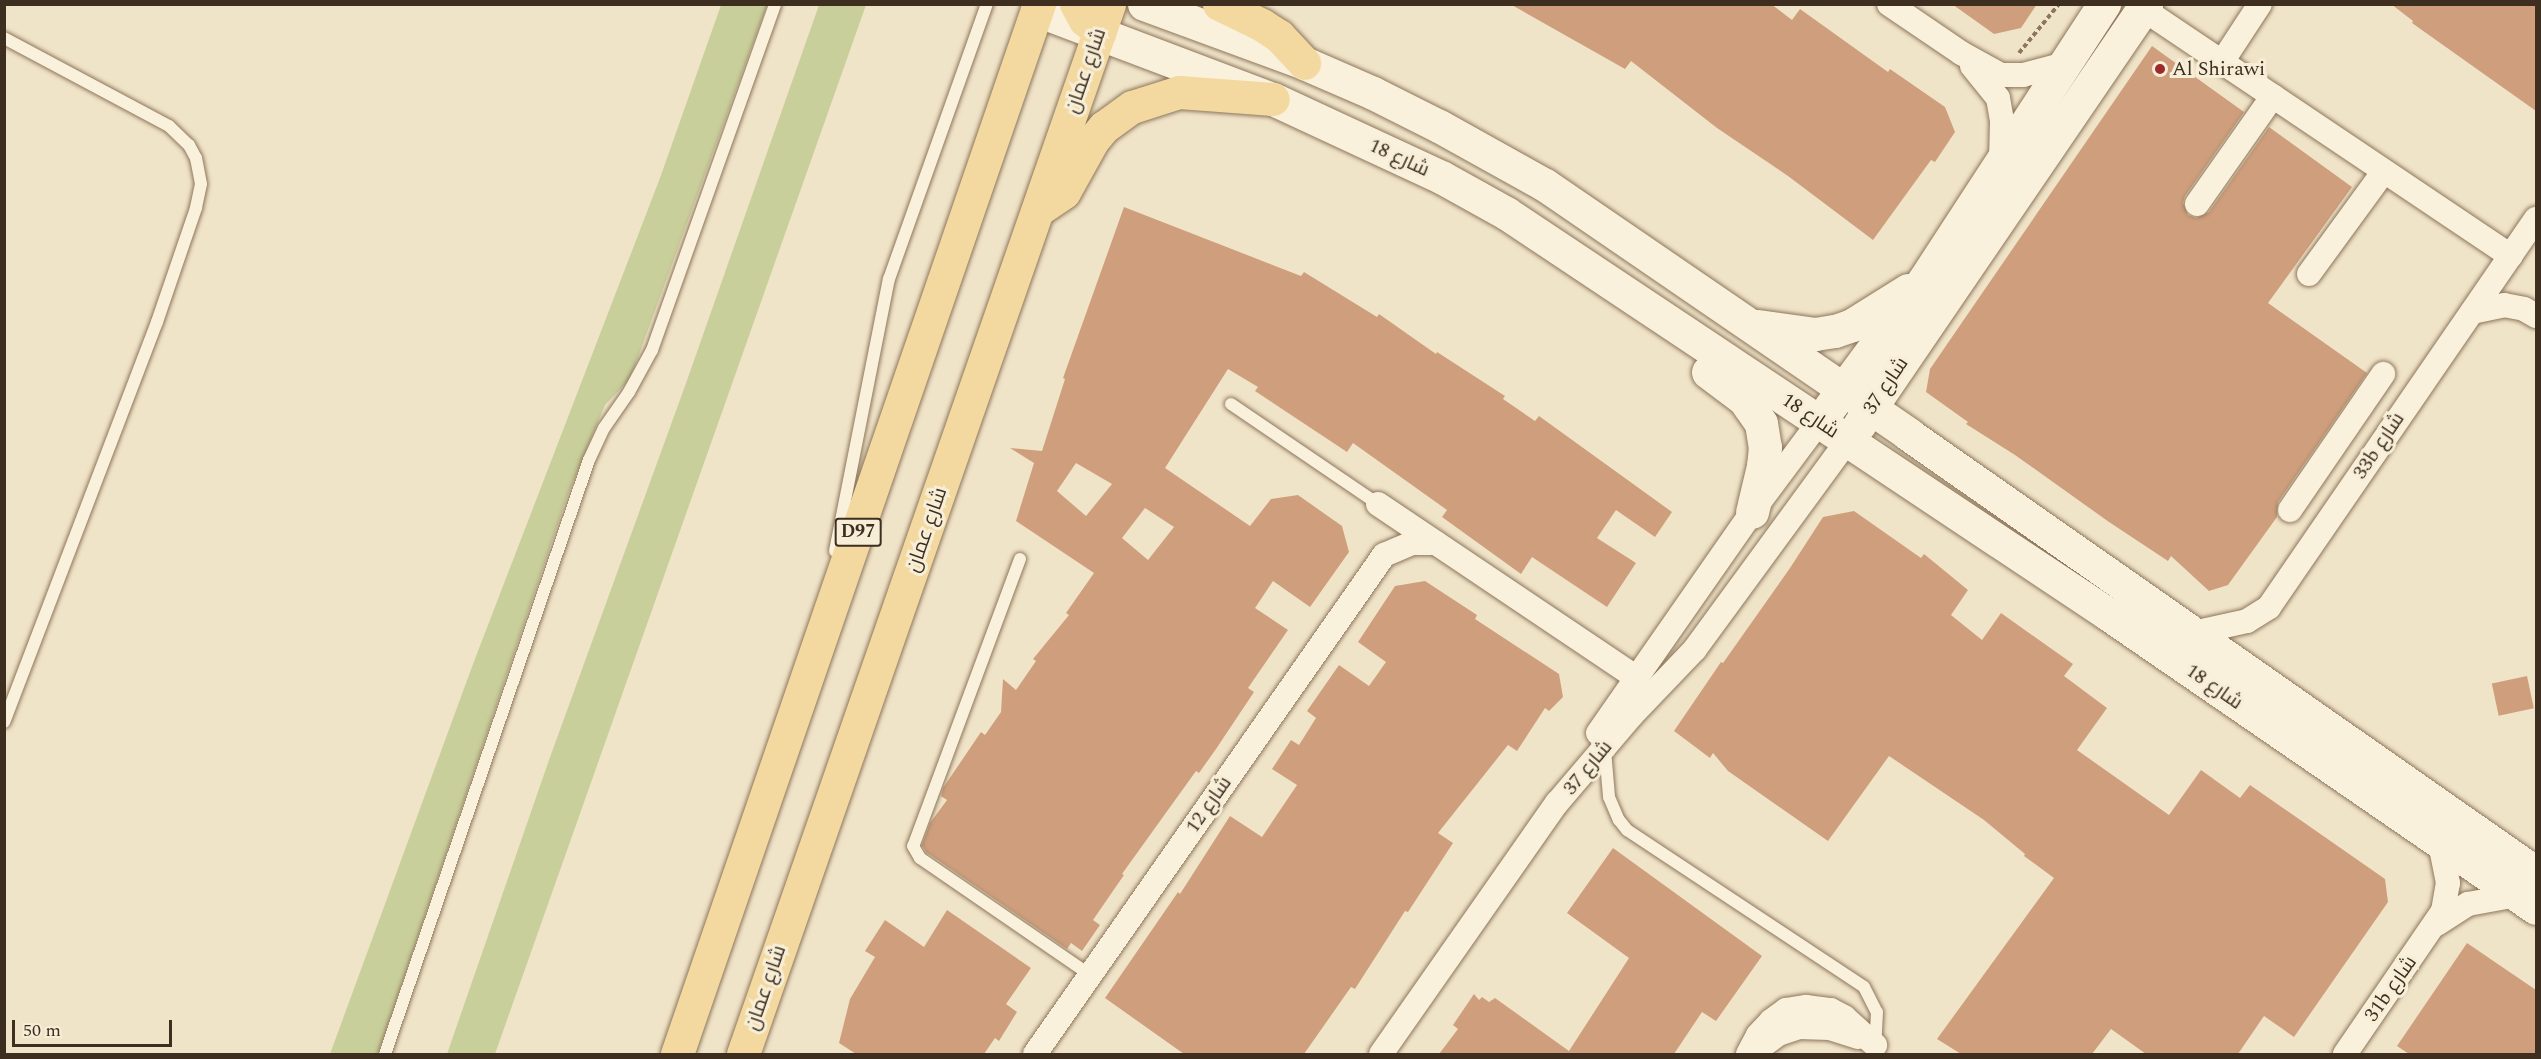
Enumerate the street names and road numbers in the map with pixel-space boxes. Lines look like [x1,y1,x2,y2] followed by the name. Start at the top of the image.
[1060,25,1112,117] street label: شارع عمان
[1365,134,1433,182] street label: شارع 18
[1858,353,1914,419] street label: شارع 37
[1777,388,1843,444] street label: شارع 18
[2348,408,2410,484] street label: 33b شارع
[901,484,953,576] street label: شارع عمان
[834,517,882,547] road number: D97
[2181,659,2247,715] street label: شارع 18
[1558,736,1618,800] street label: شارع 37
[1181,772,1237,838] street label: شارع 12
[740,942,792,1034] street label: شارع عمان
[2360,951,2422,1027] street label: 31b شارع

